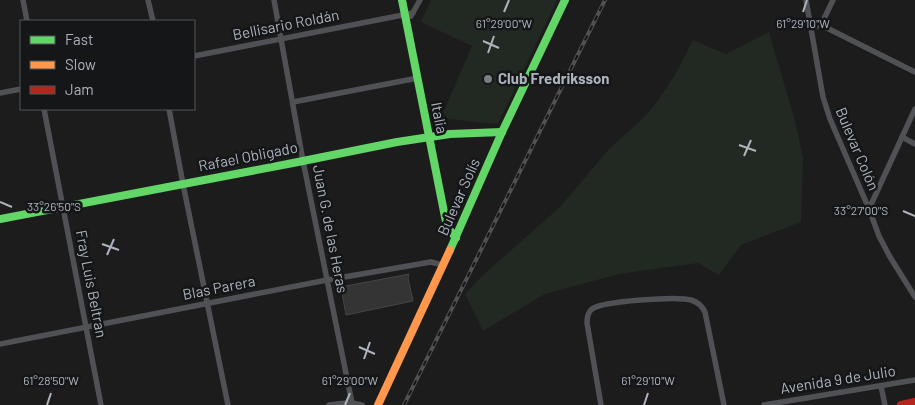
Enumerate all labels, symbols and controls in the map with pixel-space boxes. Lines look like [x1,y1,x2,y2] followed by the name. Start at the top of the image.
[231,5,341,43] street label: Bellisario Roldán
[476,16,533,30] text: 61°29'00"W
[776,16,830,30] text: 61°29'10"W
[20,20,195,110] legend
[65,30,93,48] text: Fast
[65,55,96,73] text: Slow
[498,69,610,87] place label: Club Fredriksson
[482,73,494,85] marker: Club Fredriksson
[65,80,94,98] text: Jam
[428,100,452,135] street label: Italia
[832,104,883,193] street label: Bulevar Colón
[197,138,299,174] street label: Rafael Obligado
[433,155,483,238] street label: Bulevar Solís
[310,163,352,295] street label: Juan G. de las Heras
[27,199,81,213] text: 33°26'50"S
[834,203,888,217] text: 33°27'00"S
[73,228,111,339] street label: Fray Luis Beltran
[181,271,257,303] street label: Blas Parera
[779,361,897,397] street label: Avenida 9 de Julio
[23,373,79,387] text: 61°28'50"W
[322,373,379,387] text: 61°29'00"W
[621,373,675,387] text: 61°29'10"W

